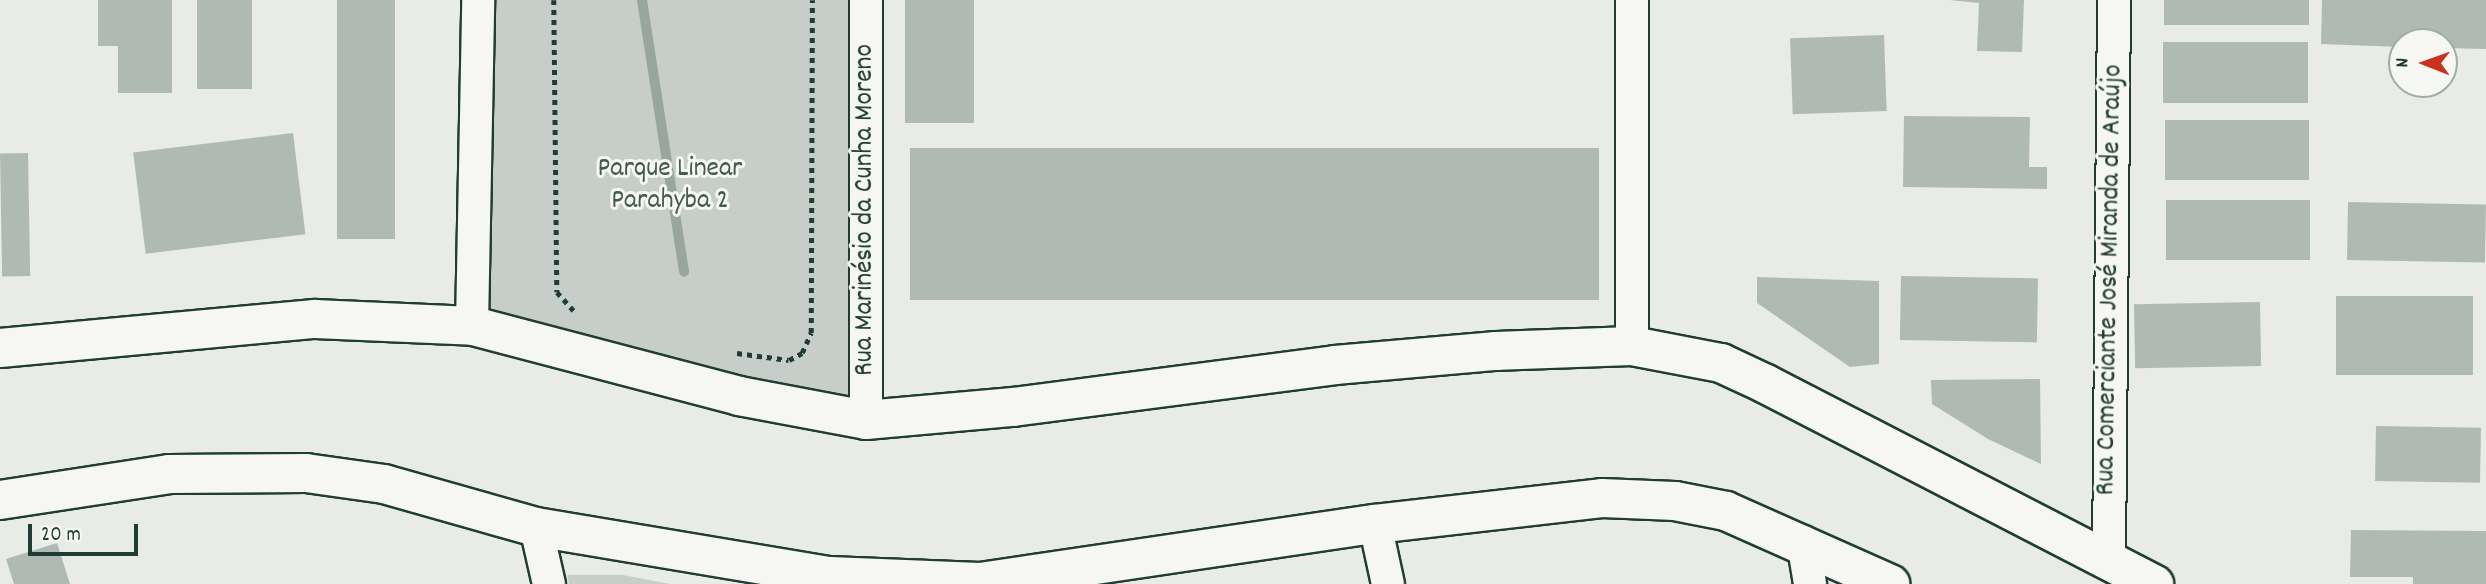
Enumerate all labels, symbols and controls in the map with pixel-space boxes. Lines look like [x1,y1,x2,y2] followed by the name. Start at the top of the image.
[2388,28,2458,98] north arrow
[849,44,883,376] street label: Rua Marinésio da Cunha Moreno
[2390,58,2417,68] text: N
[2090,64,2132,496] street label: Rua Comerciante José Miranda de Araújo
[598,153,742,219] park label: Parque Linear Parahyba 2
[32,510,142,554] scale bar
[41,521,81,551] text: 20 m

